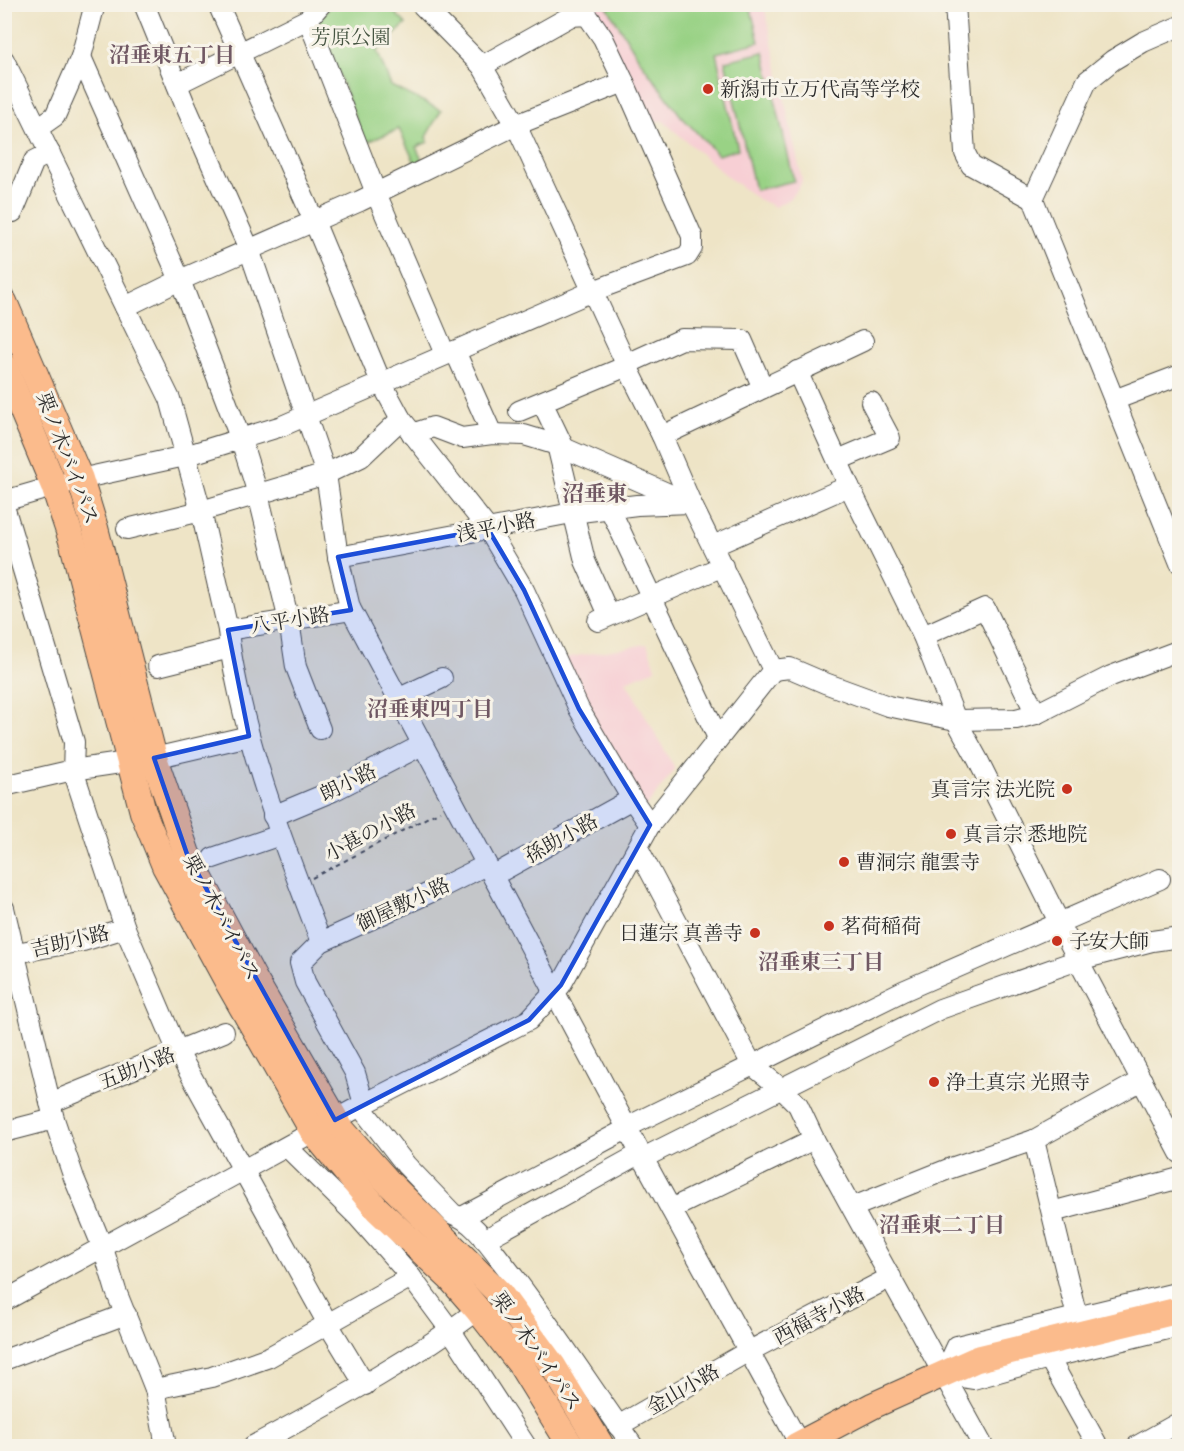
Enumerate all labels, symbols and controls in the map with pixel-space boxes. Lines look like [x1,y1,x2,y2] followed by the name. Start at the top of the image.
[311,25,391,50] park label: 芳原公園
[109,42,235,69] district label: 沼垂東五丁目
[720,77,920,102] place label: 新潟市立万代高等学校
[701,82,715,96] marker: 新潟市立万代高等学校
[31,389,104,528] street label: 栗ノ木バイパス
[562,480,628,508] district label: 沼垂東
[454,508,538,547] street label: 浅平小路
[249,602,332,639] street label: 八平小路
[367,696,493,723] district label: 沼垂東四丁目
[316,758,381,807] street label: 朗小路
[931,777,1055,802] place label: 真言宗 法光院
[1060,782,1074,796] marker: 真言宗 法光院
[320,798,420,867] street label: 小甚の小路
[520,808,602,869] street label: 孫助小路
[963,822,1087,847] place label: 真言宗 悉地院
[944,827,958,841] marker: 真言宗 悉地院
[178,850,265,985] street label: 栗ノ木バイパス
[856,850,980,875] place label: 曹洞宗 龍雲寺
[837,855,851,869] marker: 曹洞宗 龍雲寺
[353,872,454,937] street label: 御屋敷小路
[841,914,921,939] place label: 茗荷稲荷
[822,919,836,933] marker: 茗荷稲荷
[28,920,112,963] street label: 吉助小路
[619,921,743,946] place label: 日蓮宗 真善寺
[748,926,762,940] marker: 日蓮宗 真善寺
[1069,929,1149,954] place label: 子安大師
[1050,934,1064,948] marker: 子安大師
[758,949,884,976] district label: 沼垂東三丁目
[95,1042,179,1095] street label: 五助小路
[946,1070,1090,1095] place label: 浄土真宗 光照寺
[927,1075,941,1089] marker: 浄土真宗 光照寺
[879,1212,1005,1239] district label: 沼垂東二丁目
[769,1281,869,1350] street label: 西福寺小路
[486,1287,587,1416] street label: 栗ノ木バイパス
[642,1359,724,1420] street label: 金山小路

